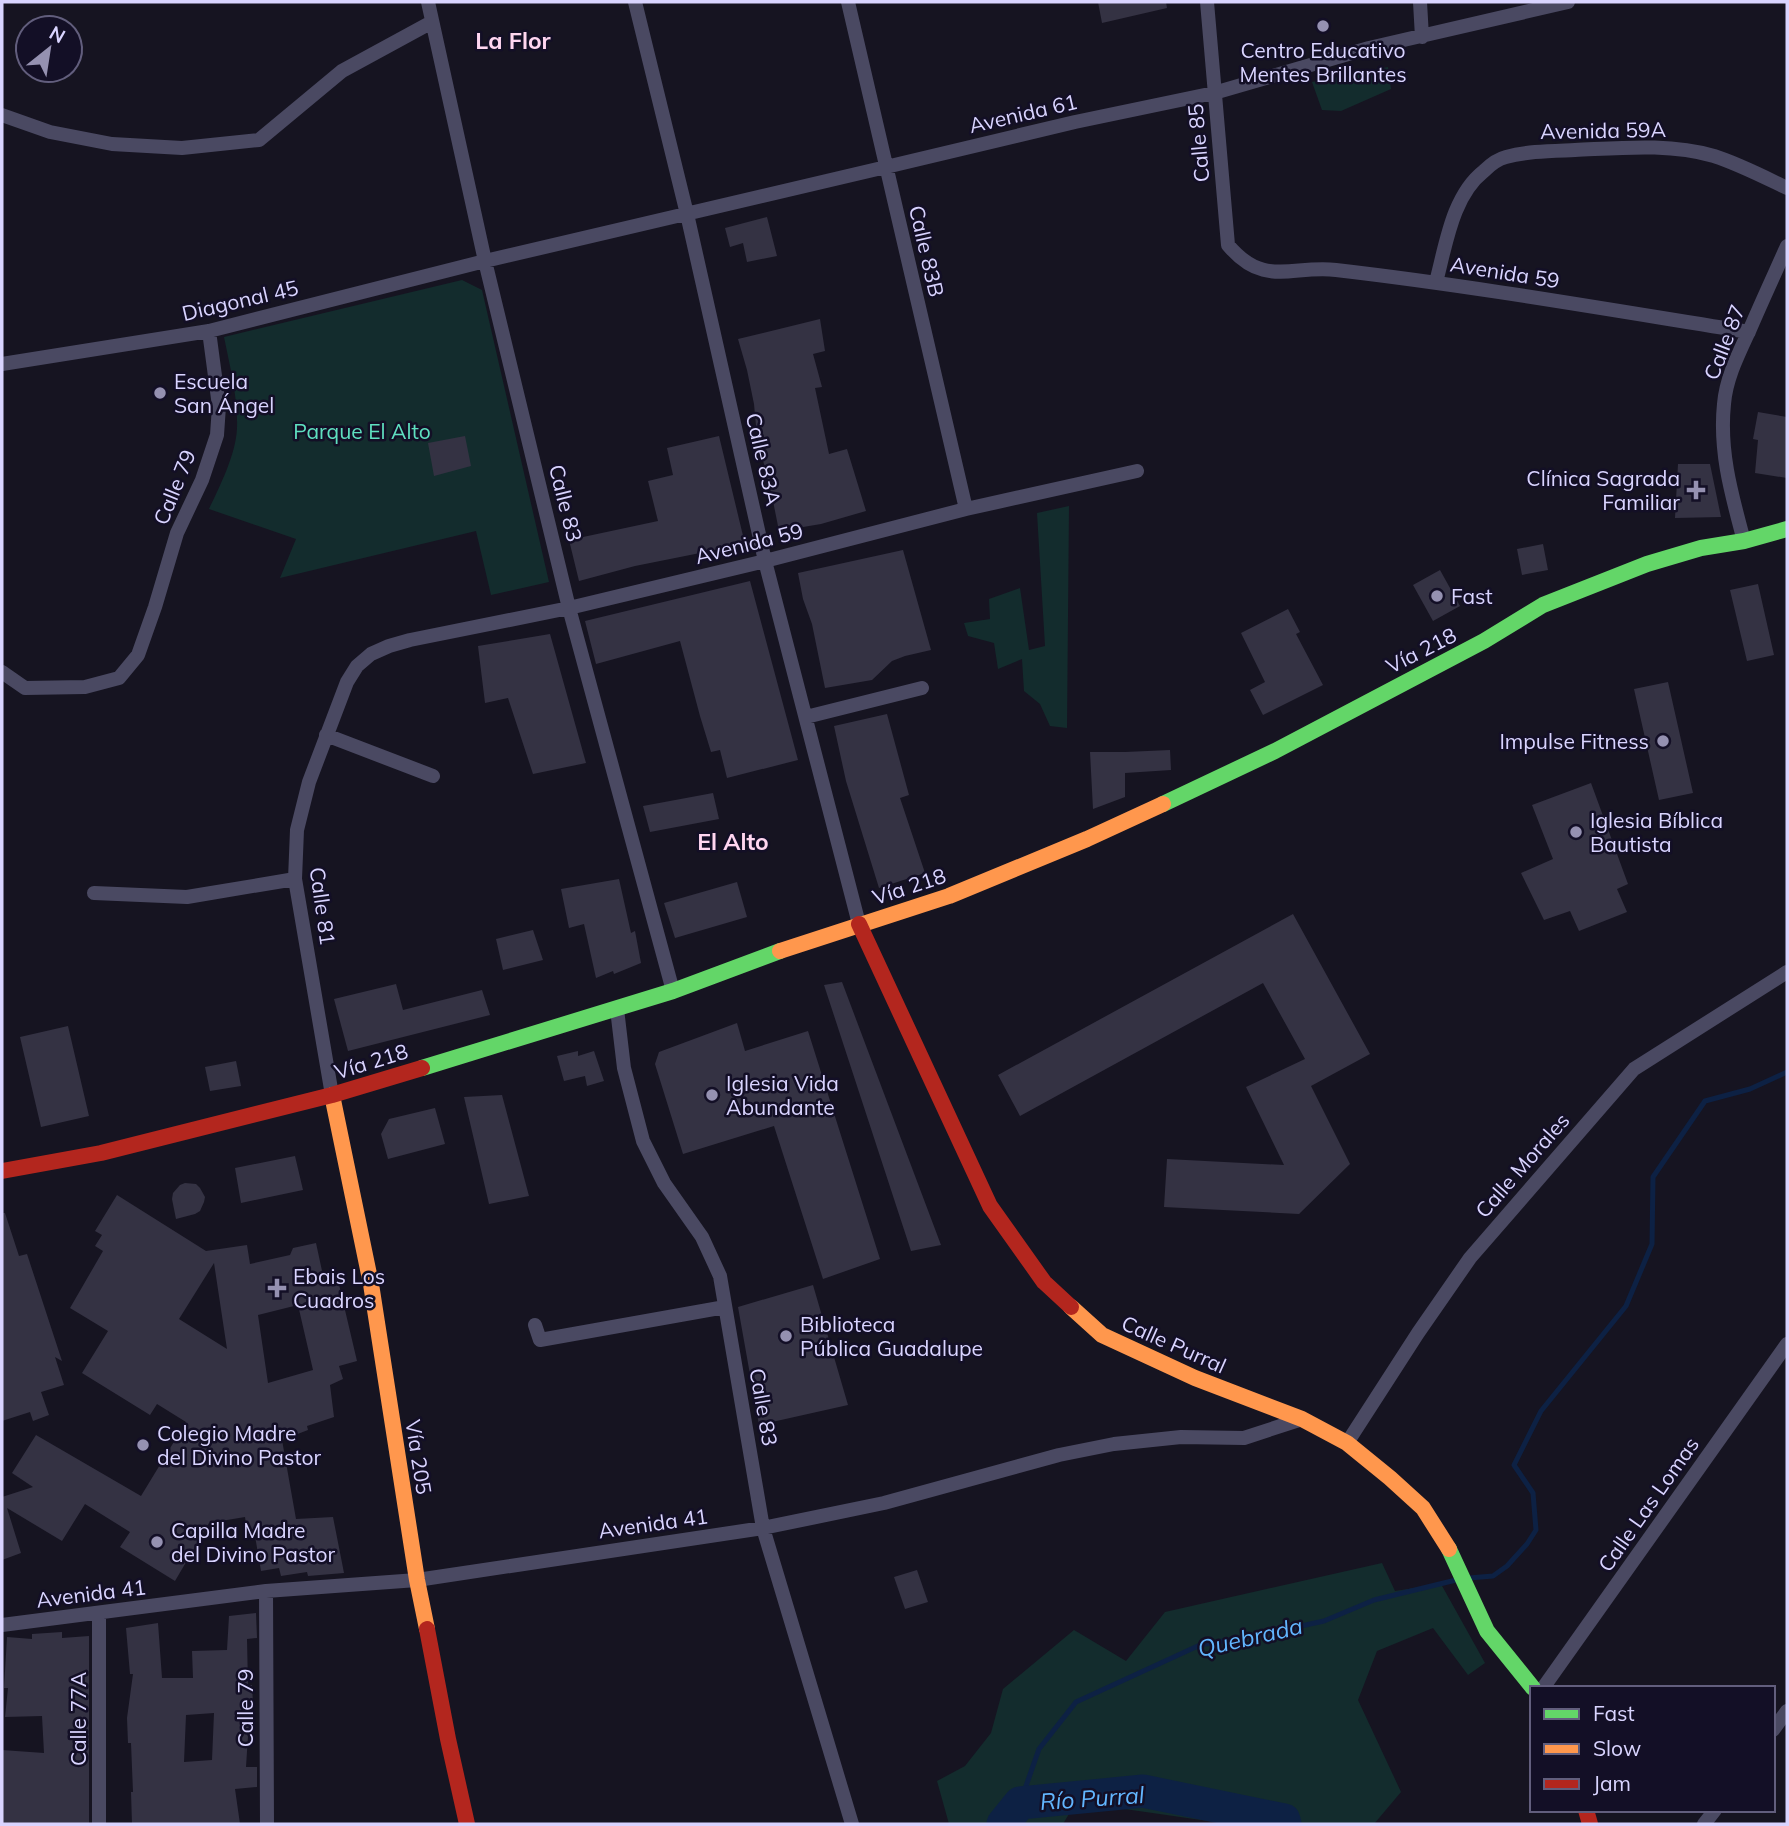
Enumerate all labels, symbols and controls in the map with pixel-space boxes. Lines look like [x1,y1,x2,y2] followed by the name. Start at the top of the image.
[14,14,84,84] north arrow
[1315,18,1331,34] marker: Centro Educativo Mentes Brillantes
[45,20,70,48] text: N
[475,26,551,55] district label: La Flor
[1239,37,1407,87] place label: Centro Educativo Mentes Brillantes
[966,88,1080,138] street label: Avenida 61
[1182,103,1214,183] street label: Calle 85
[1540,116,1667,144] street label: Avenida 59A
[904,203,950,299] street label: Calle 83B
[1448,251,1562,293] street label: Avenida 59
[179,274,301,326] street label: Diagonal 45
[1698,301,1750,383] street label: Calle 87
[174,368,274,418] place label: Escuela San Ángel
[152,385,168,401] marker: Escuela San Ángel
[741,410,787,508] street label: Calle 83A
[293,418,431,444] park label: Parque El Alto
[147,446,201,528] street label: Calle 79
[544,462,588,544] street label: Calle 83
[1526,465,1680,515] place label: Clínica Sagrada Familiar
[1686,480,1706,500] marker: Clínica Sagrada Familiar
[692,517,806,569] street label: Avenida 59
[1451,583,1493,609] place label: Fast
[1429,588,1445,604] marker: Fast
[1381,621,1461,679] street label: Vía 218
[1499,728,1649,754] place label: Impulse Fitness
[1655,733,1671,749] marker: Impulse Fitness
[1590,807,1723,857] place label: Iglesia Bíblica Bautista
[1568,824,1584,840] marker: Iglesia Bíblica Bautista
[697,827,769,856] district label: El Alto
[869,862,949,910] street label: Vía 218
[305,865,341,947] street label: Calle 81
[331,1038,411,1084] street label: Vía 218
[726,1070,839,1120] place label: Iglesia Vida Abundante
[704,1087,720,1103] marker: Iglesia Vida Abundante
[1469,1107,1575,1223] street label: Calle Morales
[293,1263,385,1313] place label: Ebais Los Cuadros
[267,1278,287,1298] marker: Ebais Los Cuadros
[1118,1309,1230,1379] street label: Calle Purral
[800,1311,983,1361] place label: Biblioteca Pública Guadalupe
[778,1328,794,1344] marker: Biblioteca Pública Guadalupe
[744,1366,784,1448] street label: Calle 83
[400,1418,438,1496] street label: Vía 205
[157,1420,321,1470] place label: Colegio Madre del Divino Pastor
[1592,1432,1704,1576] street label: Calle Las Lomas
[135,1437,151,1453] marker: Colegio Madre del Divino Pastor
[596,1502,710,1544] street label: Avenida 41
[171,1517,335,1567] place label: Capilla Madre del Divino Pastor
[149,1534,165,1550] marker: Capilla Madre del Divino Pastor
[35,1573,147,1613] street label: Avenida 41
[1195,1611,1306,1663] water label: Quebrada
[232,1669,258,1747] street label: Calle 79
[65,1671,91,1766] street label: Calle 77A
[1530,1686,1775,1812] legend
[1593,1700,1635,1726] text: Fast
[1593,1735,1641,1761] text: Slow
[1593,1770,1631,1796] text: Jam
[1039,1780,1146,1816] water label: Río Purral

